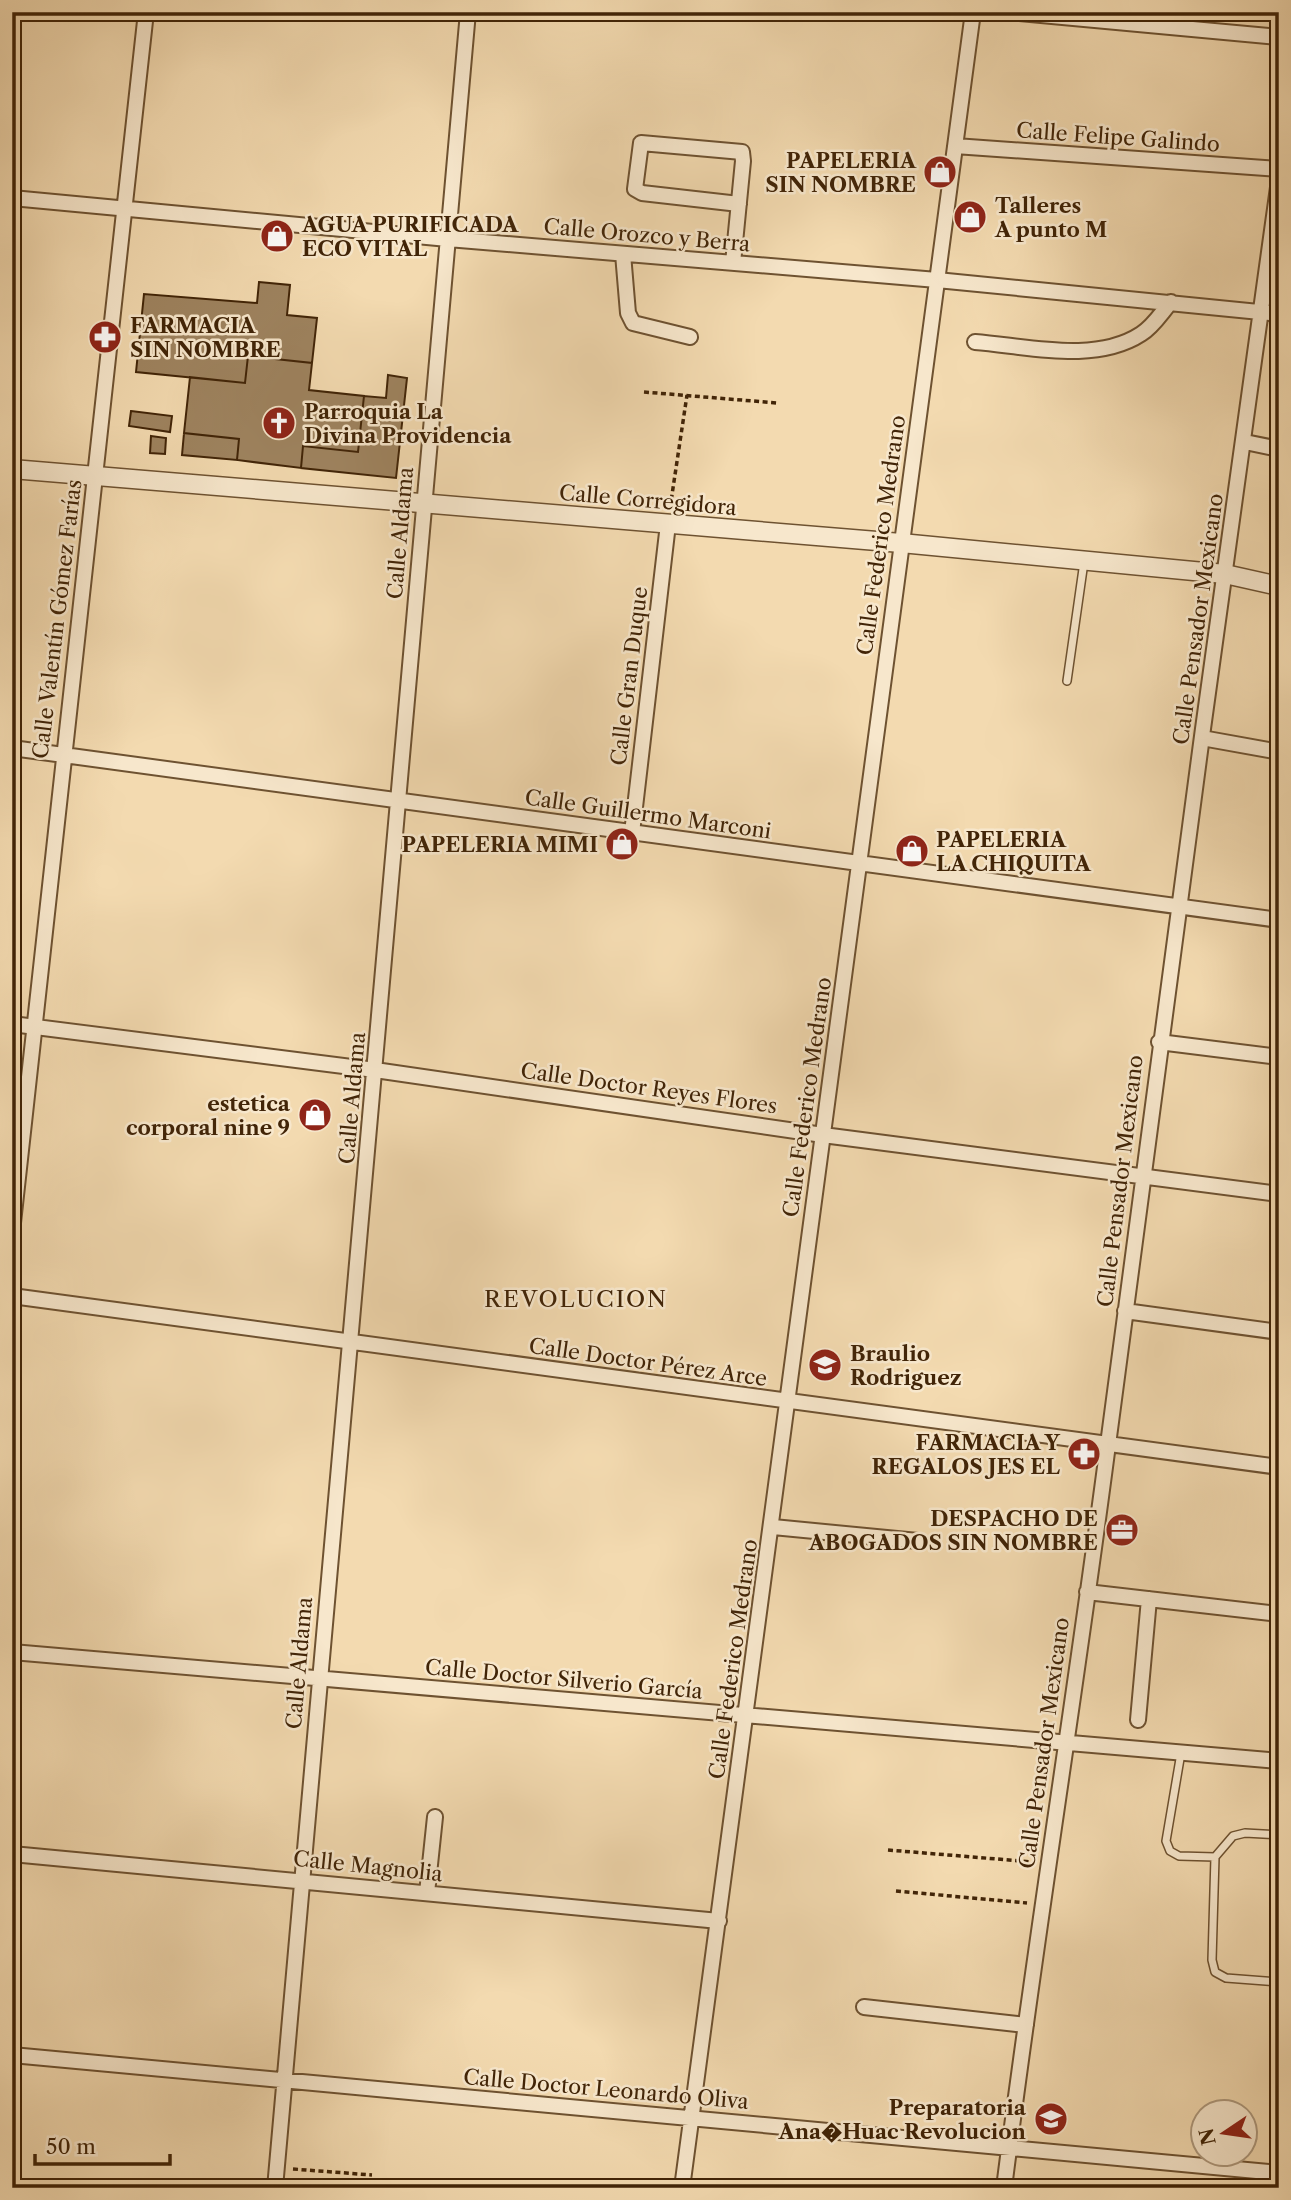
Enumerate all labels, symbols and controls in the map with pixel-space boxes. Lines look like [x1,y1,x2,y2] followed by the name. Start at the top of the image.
[1015,117,1221,157] street label: Calle Felipe Galindo
[765,148,917,197] place label: PAPELERIA SIN NOMBRE
[921,153,959,191] shop icon: PAPELERIA SIN NOMBRE
[994,193,1107,242] place label: Talleres A punto M
[951,198,989,236] shop icon: Talleres A punto M
[301,212,519,261] place label: AGUA PURIFICADA ECO VITAL
[543,214,752,257] street label: Calle Orozco y Berra
[258,217,296,255] shop icon: AGUA PURIFICADA ECO VITAL
[130,313,281,362] place label: FARMACIA SIN NOMBRE
[86,318,124,356] pharmacy icon: FARMACIA SIN NOMBRE
[304,399,512,448] place label: Parroquia La Divina Providencia
[260,404,298,442] church icon: Parroquia La Divina Providencia
[852,413,910,657] street label: Calle Federico Medrano
[382,465,418,600] street label: Calle Aldama
[27,478,87,760] street label: Calle Valentín Gómez Farías
[558,480,739,520] street label: Calle Corregidora
[1168,492,1228,746] street label: Calle Pensador Mexicano
[606,585,652,767] street label: Calle Gran Duque
[523,784,773,844] street label: Calle Guillermo Marconi
[603,825,641,863] shop icon: PAPELERIA MIMI
[936,827,1091,876] place label: PAPELERIA LA CHIQUITA
[401,832,598,857] place label: PAPELERIA MIMI
[893,832,931,870] shop icon: PAPELERIA LA CHIQUITA
[778,975,836,1219] street label: Calle Federico Medrano
[334,1030,370,1165] street label: Calle Aldama
[1092,1054,1148,1308] street label: Calle Pensador Mexicano
[519,1058,779,1118] street label: Calle Doctor Reyes Flores
[126,1091,291,1140] place label: estetica corporal nine 9
[296,1096,334,1134] shop icon: estetica corporal nine 9
[484,1285,668,1313] district label: REVOLUCION
[527,1333,769,1391] street label: Calle Doctor Pérez Arce
[850,1341,962,1390] place label: Braulio Rodriguez
[806,1346,844,1384] school or university icon: Braulio Rodriguez
[872,1430,1061,1479] place label: FARMACIA Y REGALOS JES EL
[1065,1435,1103,1473] pharmacy icon: FARMACIA Y REGALOS JES EL
[808,1506,1098,1555] place label: DESPACHO DE ABOGADOS SIN NOMBRE
[1103,1511,1141,1549] office icon: DESPACHO DE ABOGADOS SIN NOMBRE
[704,1537,762,1781] street label: Calle Federico Medrano
[281,1595,317,1730] street label: Calle Aldama
[1014,1616,1074,1870] street label: Calle Pensador Mexicano
[424,1654,705,1704] street label: Calle Doctor Silverio García
[292,1846,445,1886] street label: Calle Magnolia
[462,2064,751,2114] street label: Calle Doctor Leonardo Oliva
[777,2095,1027,2144] place label: Preparatoria Ana�Huac Revolucion
[1190,2098,1260,2168] north arrow
[1032,2100,1070,2138] school or university icon: Preparatoria Ana�Huac Revolucion
[35,2123,170,2167] scale bar
[1195,2126,1221,2147] text: N
[46,2134,96,2159] text: 50 m

